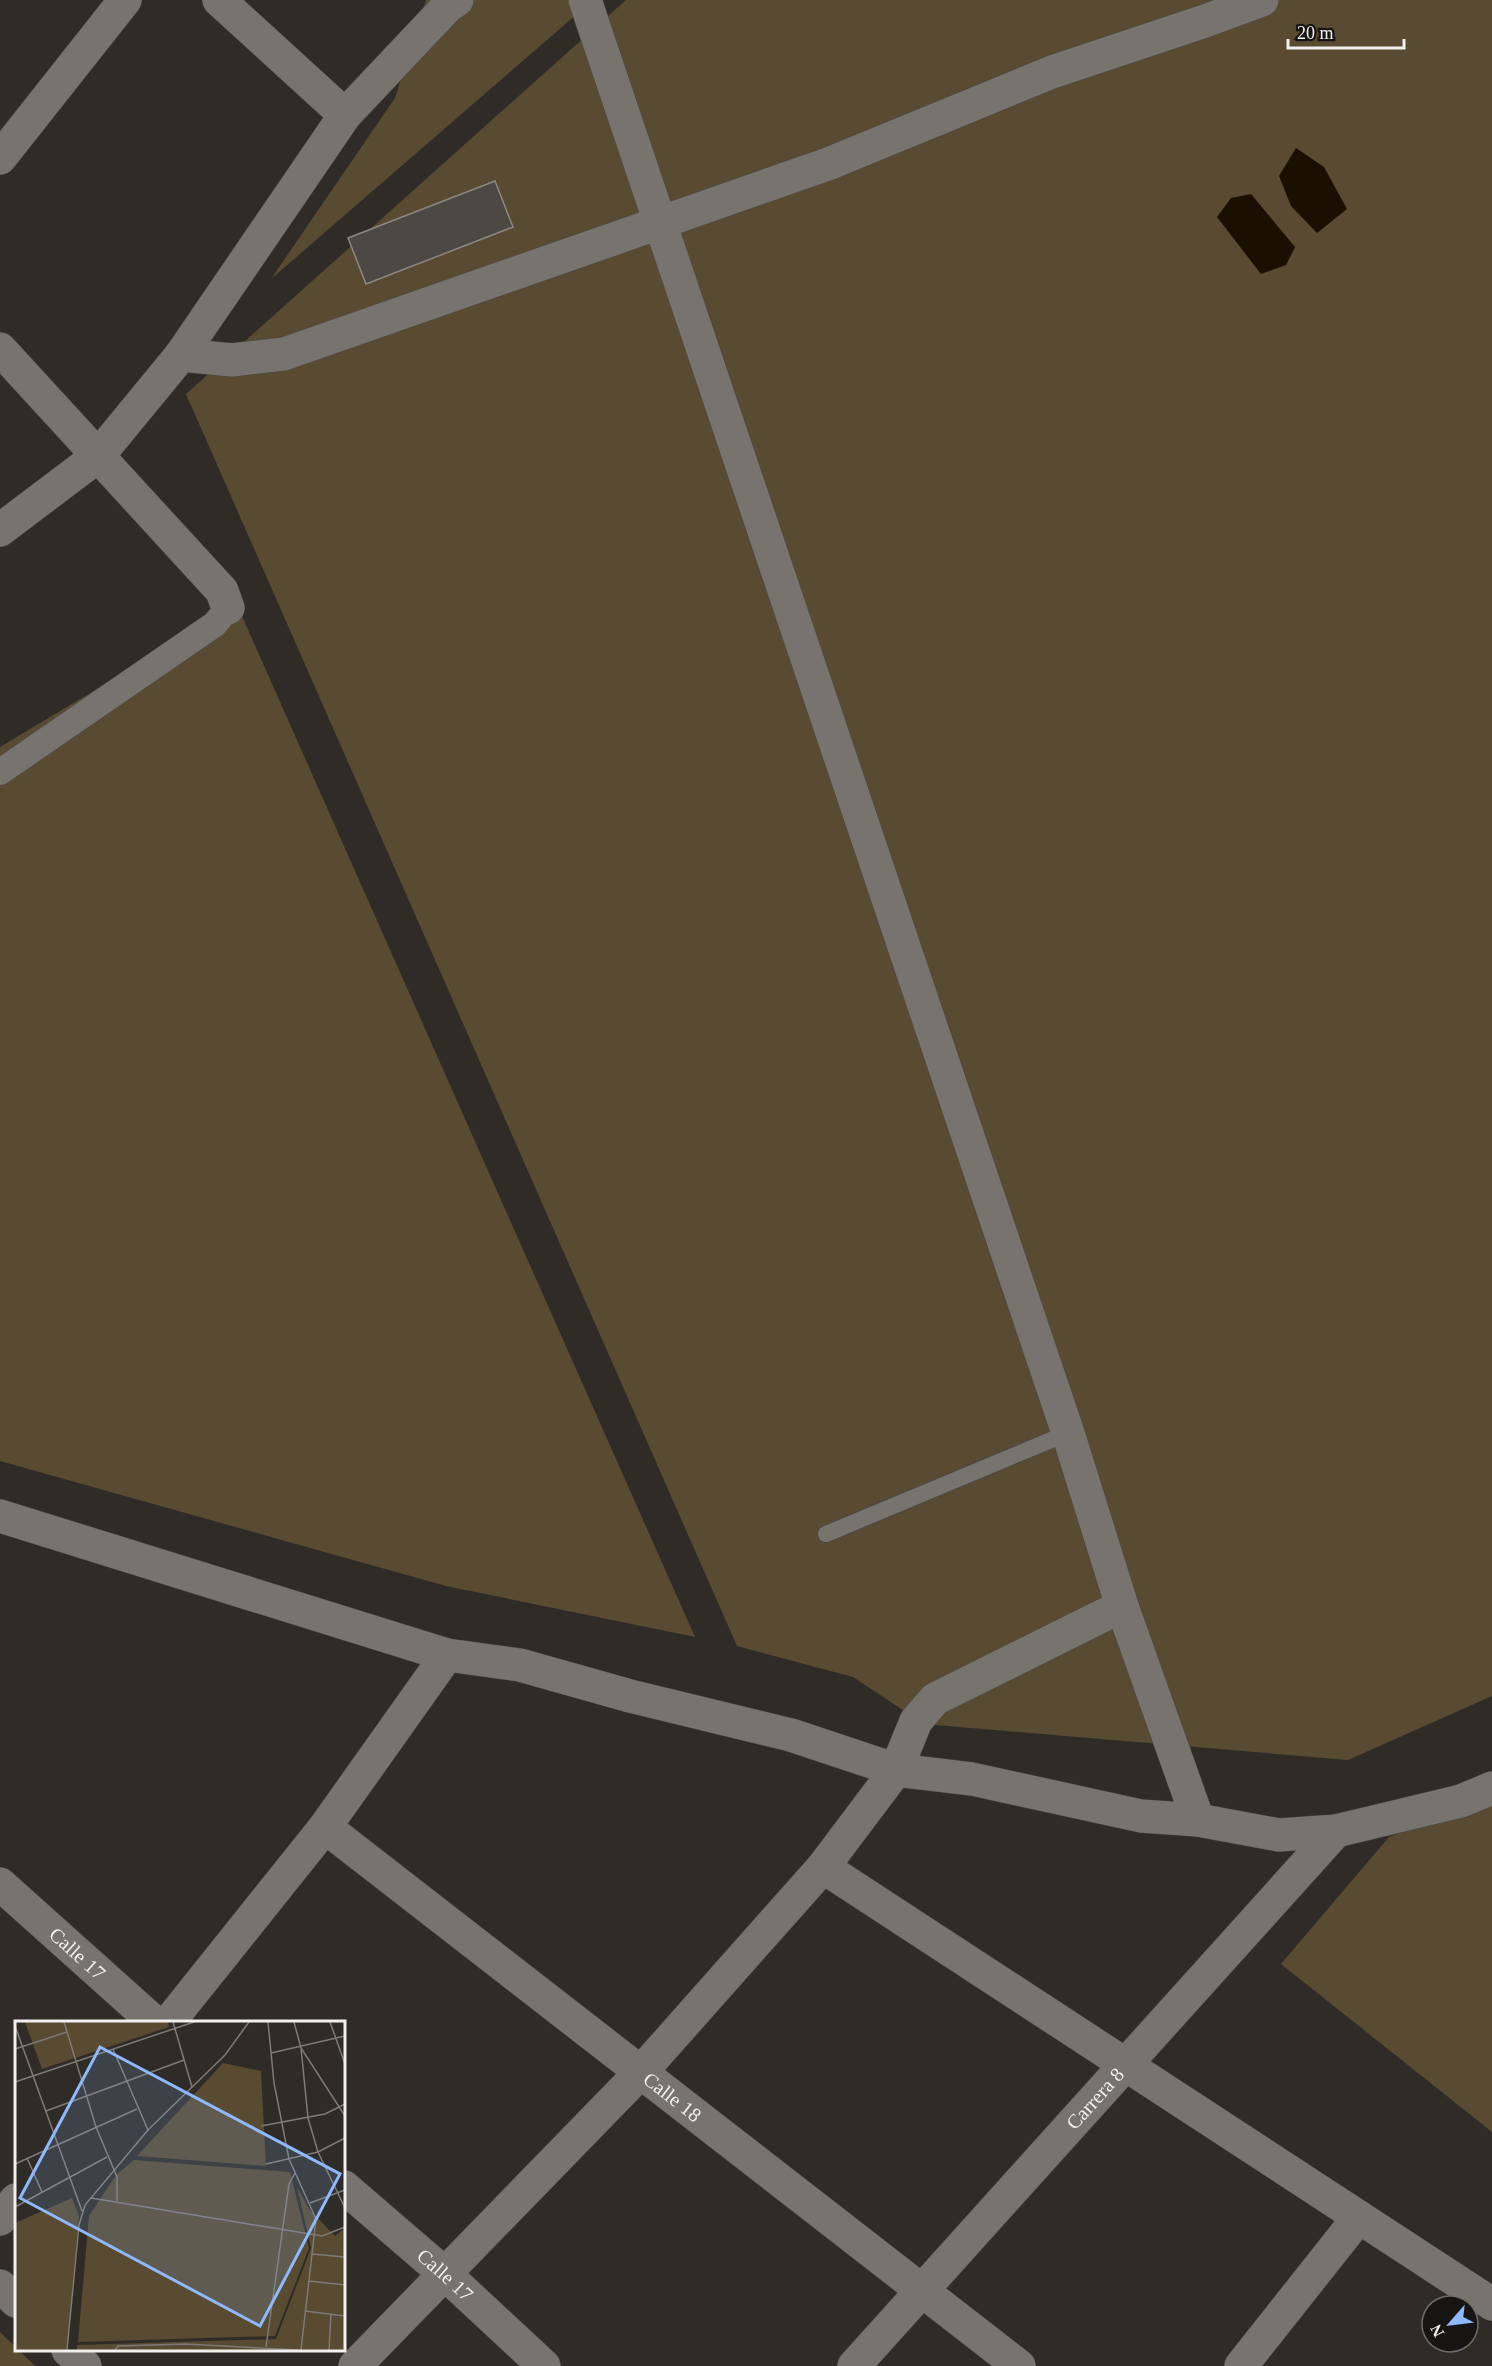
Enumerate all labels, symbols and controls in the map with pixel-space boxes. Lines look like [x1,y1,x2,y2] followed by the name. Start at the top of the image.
[1288,12,1404,50] scale bar
[1297,23,1334,43] text: 20 m
[45,1923,110,1984] street label: Calle 17
[15,2021,345,2351] inset map
[1062,2063,1128,2134] street label: Carrera 8
[639,2068,706,2126] street label: Calle 18
[413,2244,478,2305] street label: Calle 17
[1420,2294,1480,2354] north arrow
[1427,2321,1447,2340] text: N

